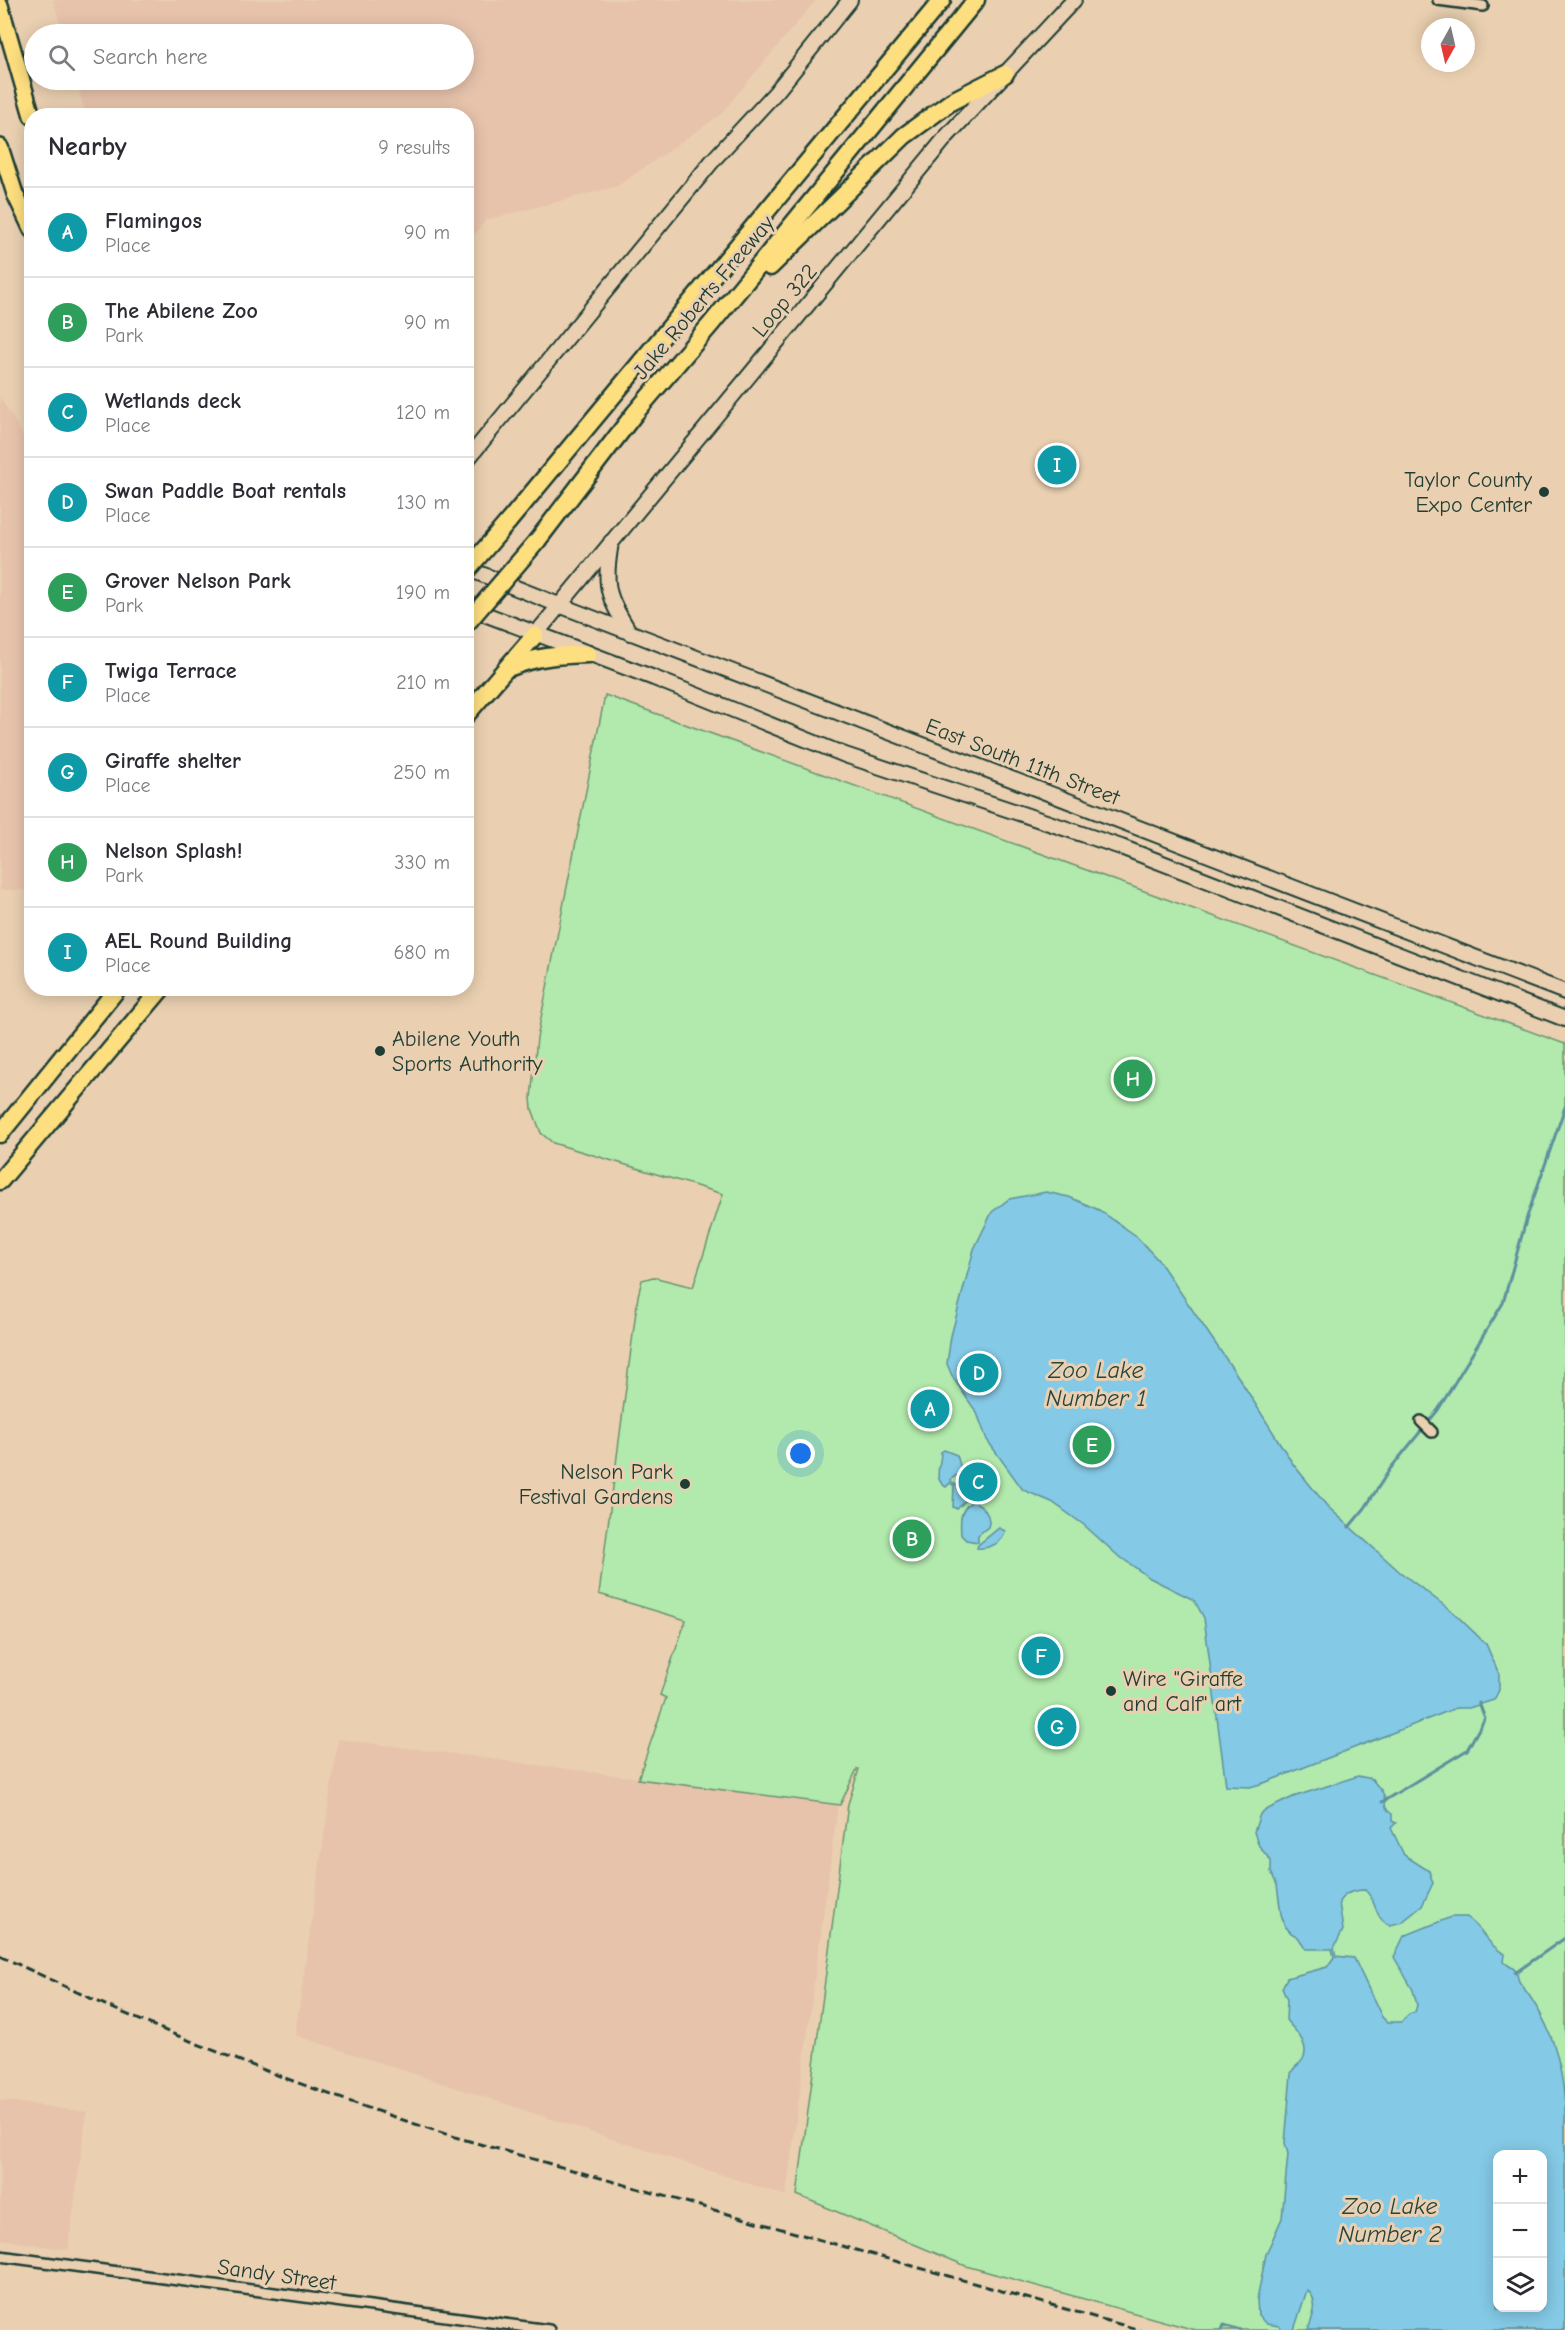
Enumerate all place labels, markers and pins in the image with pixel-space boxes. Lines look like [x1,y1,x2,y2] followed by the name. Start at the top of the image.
[1038,442,1076,488] pin: I
[1404,467,1532,518] place label: Taylor County Expo Center
[1537,485,1551,499] marker: Taylor County Expo Center
[392,1026,543,1077] place label: Abilene Youth Sports Authority
[373,1044,387,1058] marker: Abilene Youth Sports Authority
[1114,1056,1152,1102] pin: H
[960,1350,998,1396] pin: D
[910,1386,950,1432] pin: A
[1072,1422,1112,1468] pin: E
[519,1459,673,1510] place label: Nelson Park Festival Gardens
[958,1460,998,1504] pin: C
[678,1477,692,1491] marker: Nelson Park Festival Gardens
[892,1516,932,1562] pin: B
[1022,1634,1060,1678] pin: F
[1123,1666,1243,1717] place label: Wire "Giraffe and Calf" art
[1104,1684,1118,1698] marker: Wire "Giraffe and Calf" art
[1038,1704,1076,1750] pin: G

